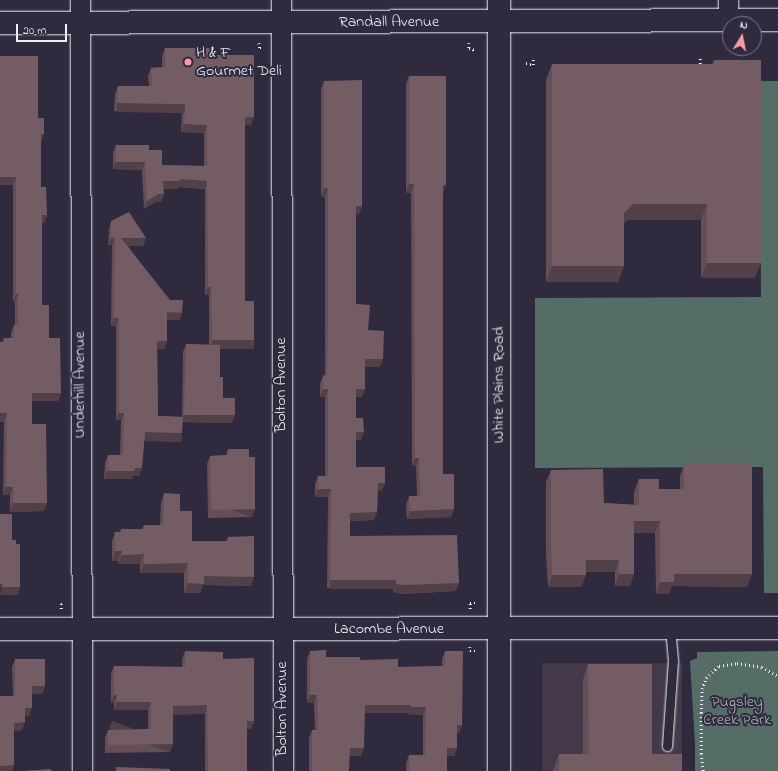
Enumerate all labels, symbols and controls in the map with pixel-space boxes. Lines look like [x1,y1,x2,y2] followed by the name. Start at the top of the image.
[339,12,439,32] street label: Randall Avenue
[18,16,69,42] scale bar
[722,16,762,56] north arrow
[739,17,749,34] text: N
[23,22,46,40] text: 20 m
[196,43,282,81] place label: H & F Gourmet Deli
[183,57,193,67] marker: H & F Gourmet Deli
[489,327,509,443] street label: White Plains Road
[70,332,90,438] street label: Underhill Avenue
[271,338,291,432] street label: Bolton Avenue
[334,619,444,639] street label: Lacombe Avenue
[272,662,292,756] street label: Bolton Avenue
[703,692,771,730] park label: Pugsley Creek Park

